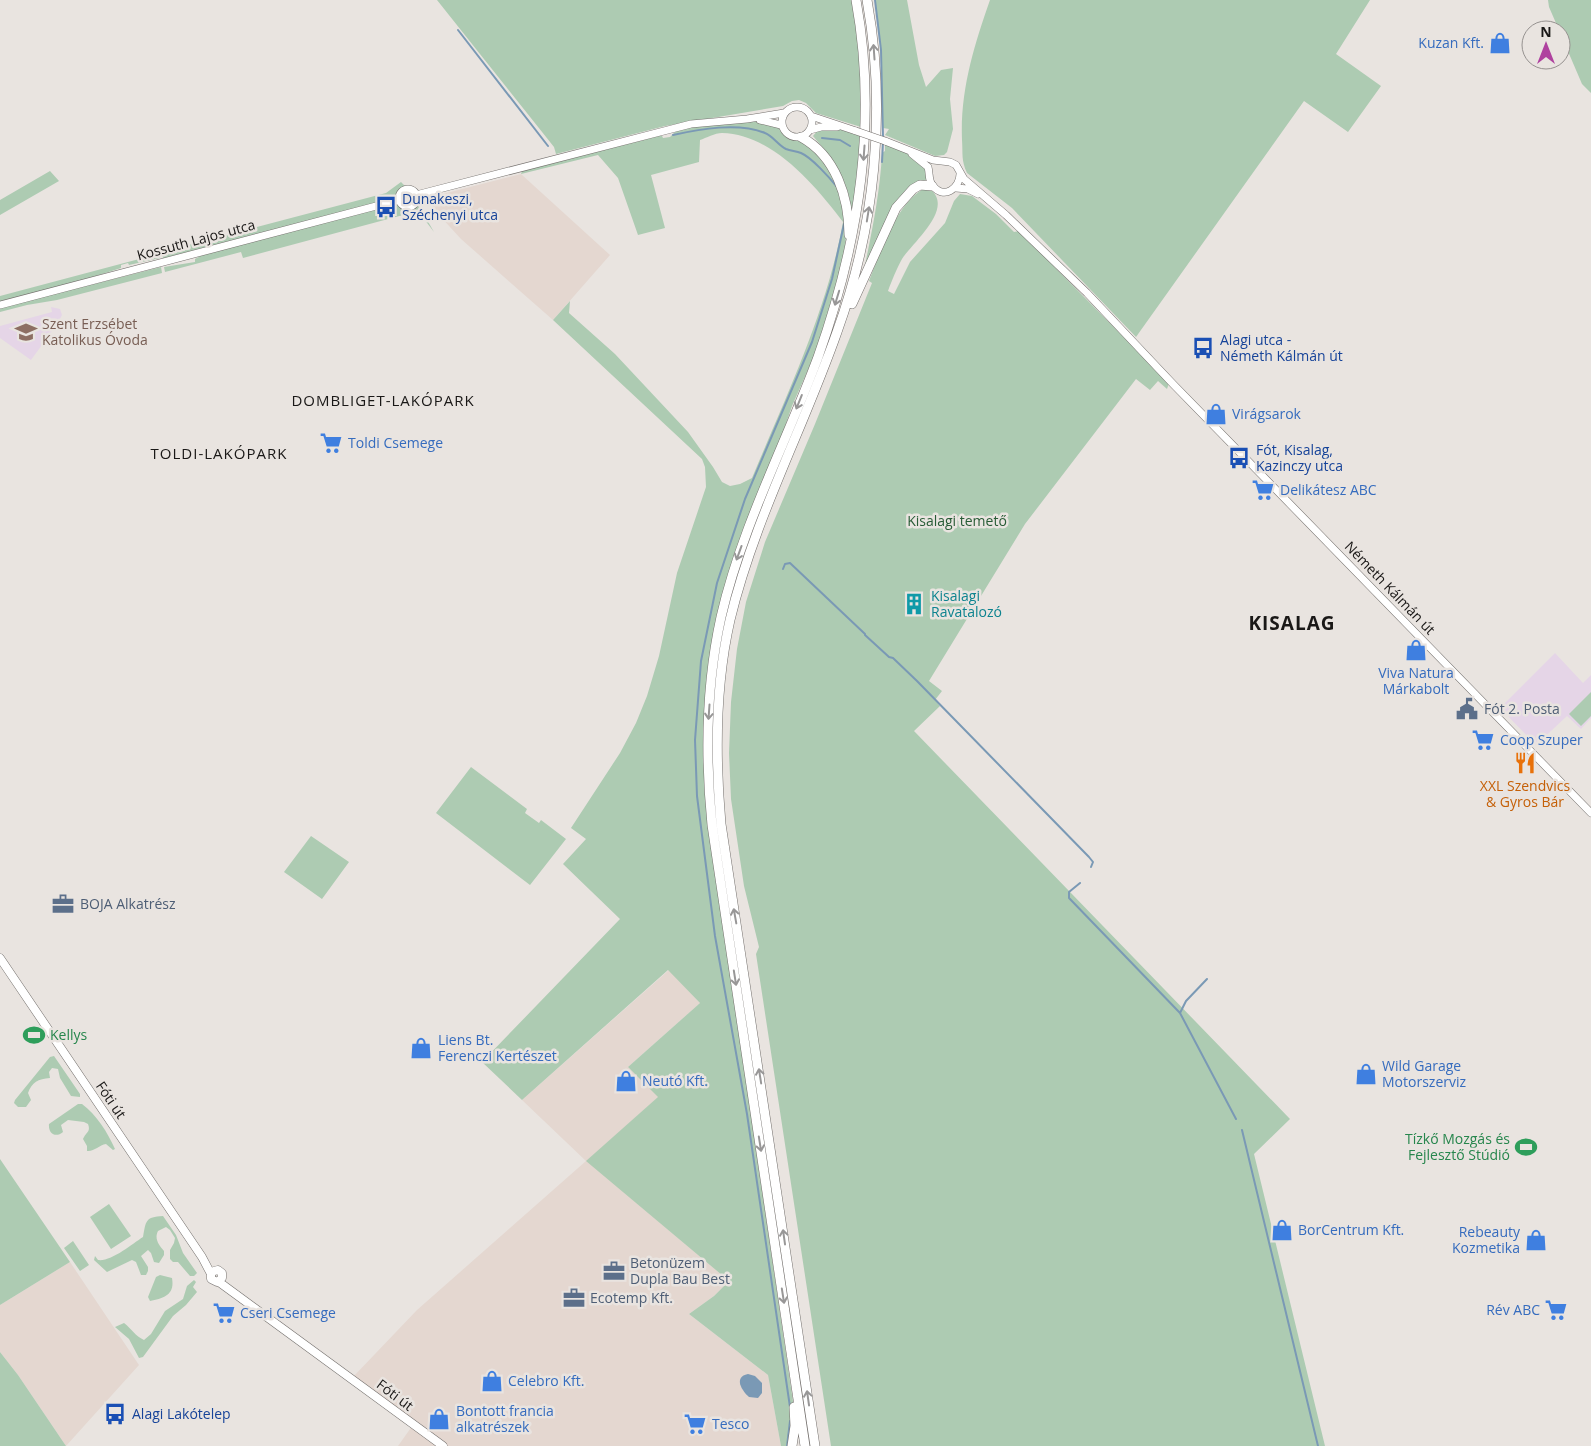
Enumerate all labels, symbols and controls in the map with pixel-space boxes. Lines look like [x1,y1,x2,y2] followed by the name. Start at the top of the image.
[1521,20,1571,70] north arrow
[1540,22,1552,41] text: N
[1487,30,1513,56] shop icon: Kuzan Kft.
[1418,33,1484,52] place label: Kuzan Kft.
[869,44,879,60] one-way arrow
[859,145,869,161] one-way arrow
[402,189,498,224] place label: Dunakeszi, Széchenyi utca
[373,194,399,220] bus stop icon: Dunakeszi, Széchenyi utca
[863,206,873,222] one-way arrow
[135,215,257,264] street label: Kossuth Lajos utca
[831,290,841,306] one-way arrow
[42,314,148,349] place label: Szent Erzsébet Katolikus Óvoda
[13,319,39,345] school or university icon: Szent Erzsébet Katolikus Óvoda
[1220,330,1343,365] place label: Alagi utca - Németh Kálmán út
[1190,335,1216,361] bus stop icon: Alagi utca - Németh Kálmán út
[291,390,475,410] district label: DOMBLIGET-LAKÓPARK
[794,394,804,409] one-way arrow
[1203,401,1229,427] shop icon: Virágsarok
[1232,404,1302,423] place label: Virágsarok
[318,430,344,456] supermarket icon: Toldi Csemege
[348,433,443,452] place label: Toldi Csemege
[1256,440,1343,475] place label: Fót, Kisalag, Kazinczy utca
[151,443,287,463] district label: TOLDI-LAKÓPARK
[1226,445,1252,471] bus stop icon: Fót, Kisalag, Kazinczy utca
[1250,477,1276,503] supermarket icon: Delikátesz ABC
[1280,480,1377,499] place label: Delikátesz ABC
[907,511,1007,530] park label: Kisalagi temető
[1341,537,1440,638] street label: Németh Kálmán út
[734,545,743,560] one-way arrow
[931,586,1002,621] place label: Kisalagi Ravatalozó
[901,591,927,617] building icon: Kisalagi Ravatalozó
[1248,610,1336,636] district label: KISALAG
[1403,637,1429,663] shop icon: Viva Natura Márkabolt
[1378,663,1454,698] place label: Viva Natura Márkabolt
[1454,696,1480,722] public building icon: Fót 2. Posta
[1484,699,1560,718] place label: Fót 2. Posta
[704,704,713,720] one-way arrow
[1470,727,1496,753] supermarket icon: Coop Szuper
[1500,730,1583,749] place label: Coop Szuper
[1512,750,1538,776] restaurant icon: XXL Szendvics & Gyros Bár
[1480,776,1570,811] place label: XXL Szendvics & Gyros Bár
[50,891,76,917] office icon: BOJA Alkatrész
[80,894,176,913] place label: BOJA Alkatrész
[729,908,739,924] one-way arrow
[730,969,740,985] one-way arrow
[21,1022,47,1048] sports icon: Kellys
[50,1025,88,1044] place label: Kellys
[438,1030,557,1065] place label: Liens Bt. Ferenczi Kertészet
[408,1035,434,1061] shop icon: Liens Bt. Ferenczi Kertészet
[1382,1056,1466,1091] place label: Wild Garage Motorszerviz
[1353,1061,1379,1087] shop icon: Wild Garage Motorszerviz
[613,1068,639,1094] shop icon: Neutó Kft.
[755,1069,765,1085] one-way arrow
[642,1071,708,1090] place label: Neutó Kft.
[92,1077,131,1122] street label: Fóti út
[1405,1129,1510,1164] place label: Tízkő Mozgás és Fejlesztő Stúdió
[1513,1134,1539,1160] sports icon: Tízkő Mozgás és Fejlesztő Stúdió
[755,1136,765,1152] one-way arrow
[1269,1217,1295,1243] shop icon: BorCentrum Kft.
[1298,1220,1404,1239] place label: BorCentrum Kft.
[1452,1222,1521,1257] place label: Rebeauty Kozmetika
[1523,1227,1549,1253] shop icon: Rebeauty Kozmetika
[779,1229,789,1245] one-way arrow
[630,1253,730,1288] place label: Betonüzem Dupla Bau Best
[601,1258,627,1284] office icon: Betonüzem Dupla Bau Best
[561,1285,587,1311] office icon: Ecotemp Kft.
[778,1287,788,1303] one-way arrow
[590,1288,673,1307] place label: Ecotemp Kft.
[1543,1297,1569,1323] supermarket icon: Rév ABC
[211,1300,237,1326] supermarket icon: Cseri Csemege
[1486,1300,1540,1319] place label: Rév ABC
[240,1303,336,1322] place label: Cseri Csemege
[479,1368,505,1394] shop icon: Celebro Kft.
[508,1371,584,1390] place label: Celebro Kft.
[373,1375,418,1415] street label: Fóti út
[803,1390,813,1406] one-way arrow
[102,1401,128,1427] bus stop icon: Alagi Lakótelep
[456,1401,554,1436] place label: Bontott francia alkatrészek
[132,1404,231,1423] place label: Alagi Lakótelep
[426,1406,452,1432] shop icon: Bontott francia alkatrészek
[682,1411,708,1437] supermarket icon: Tesco
[712,1414,749,1433] place label: Tesco

